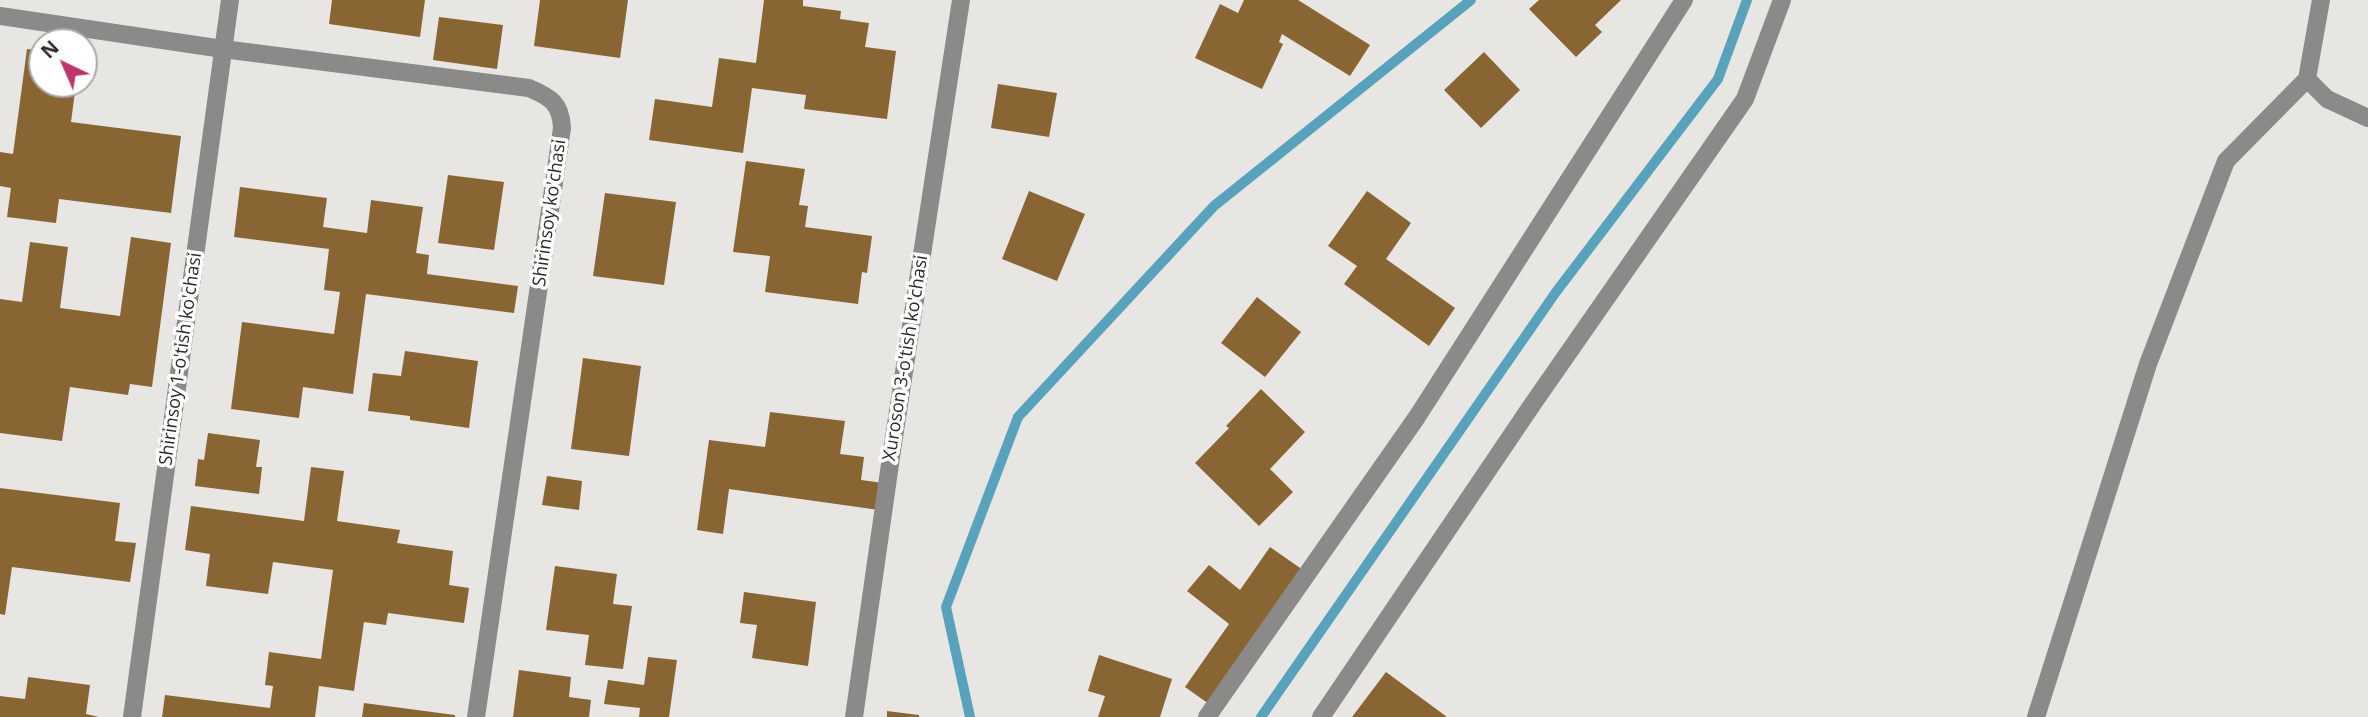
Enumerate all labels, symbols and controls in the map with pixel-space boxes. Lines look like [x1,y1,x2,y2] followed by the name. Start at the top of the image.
[28,28,98,98] north arrow
[35,35,64,64] text: N
[529,138,571,288] street label: Shirinsoy ko'chasi
[155,251,207,467] street label: Shirinsoy 1-o'tish ko'chasi
[879,254,933,462] street label: Xuroson 3-o'tish ko'chasi

